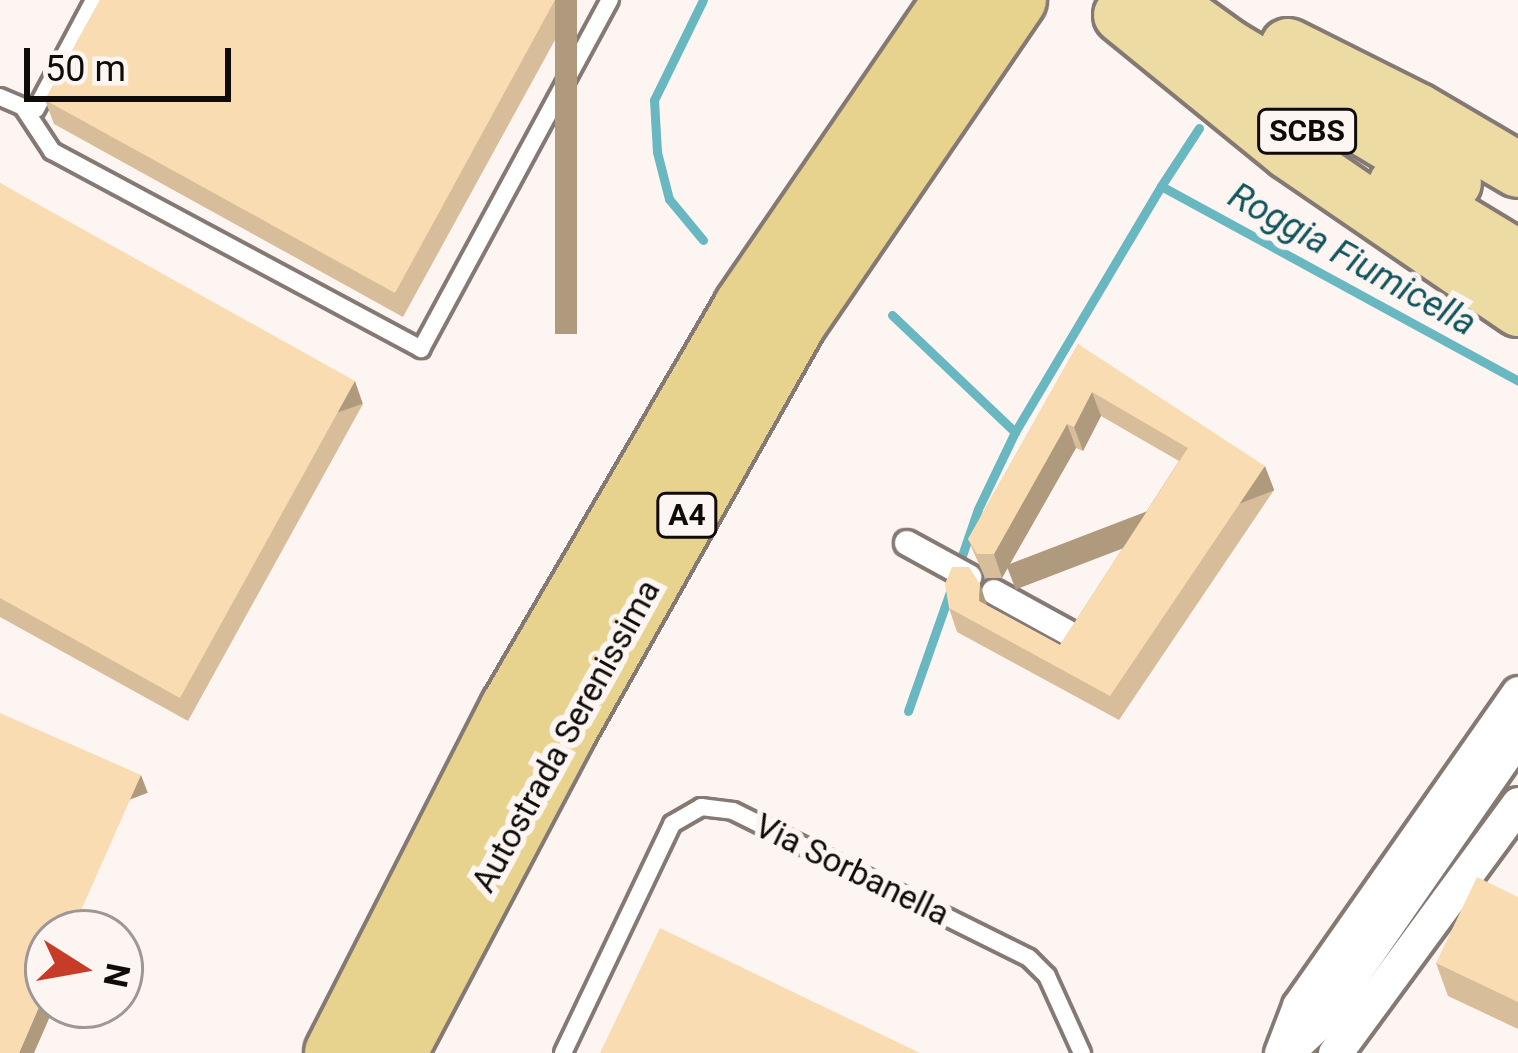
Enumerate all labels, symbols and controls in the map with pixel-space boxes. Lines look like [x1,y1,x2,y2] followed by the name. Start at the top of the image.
[30,24,237,98] scale bar
[45,48,126,90] text: 50 m
[1256,107,1358,155] road number: SCBS
[1221,174,1483,346] water label: Roggia Fiumicella
[654,491,720,539] road number: A4
[464,573,668,899] street label: Autostrada Serenissima
[749,806,955,934] street label: Via Sorbanella
[24,909,144,1029] north arrow
[96,960,138,991] text: N

